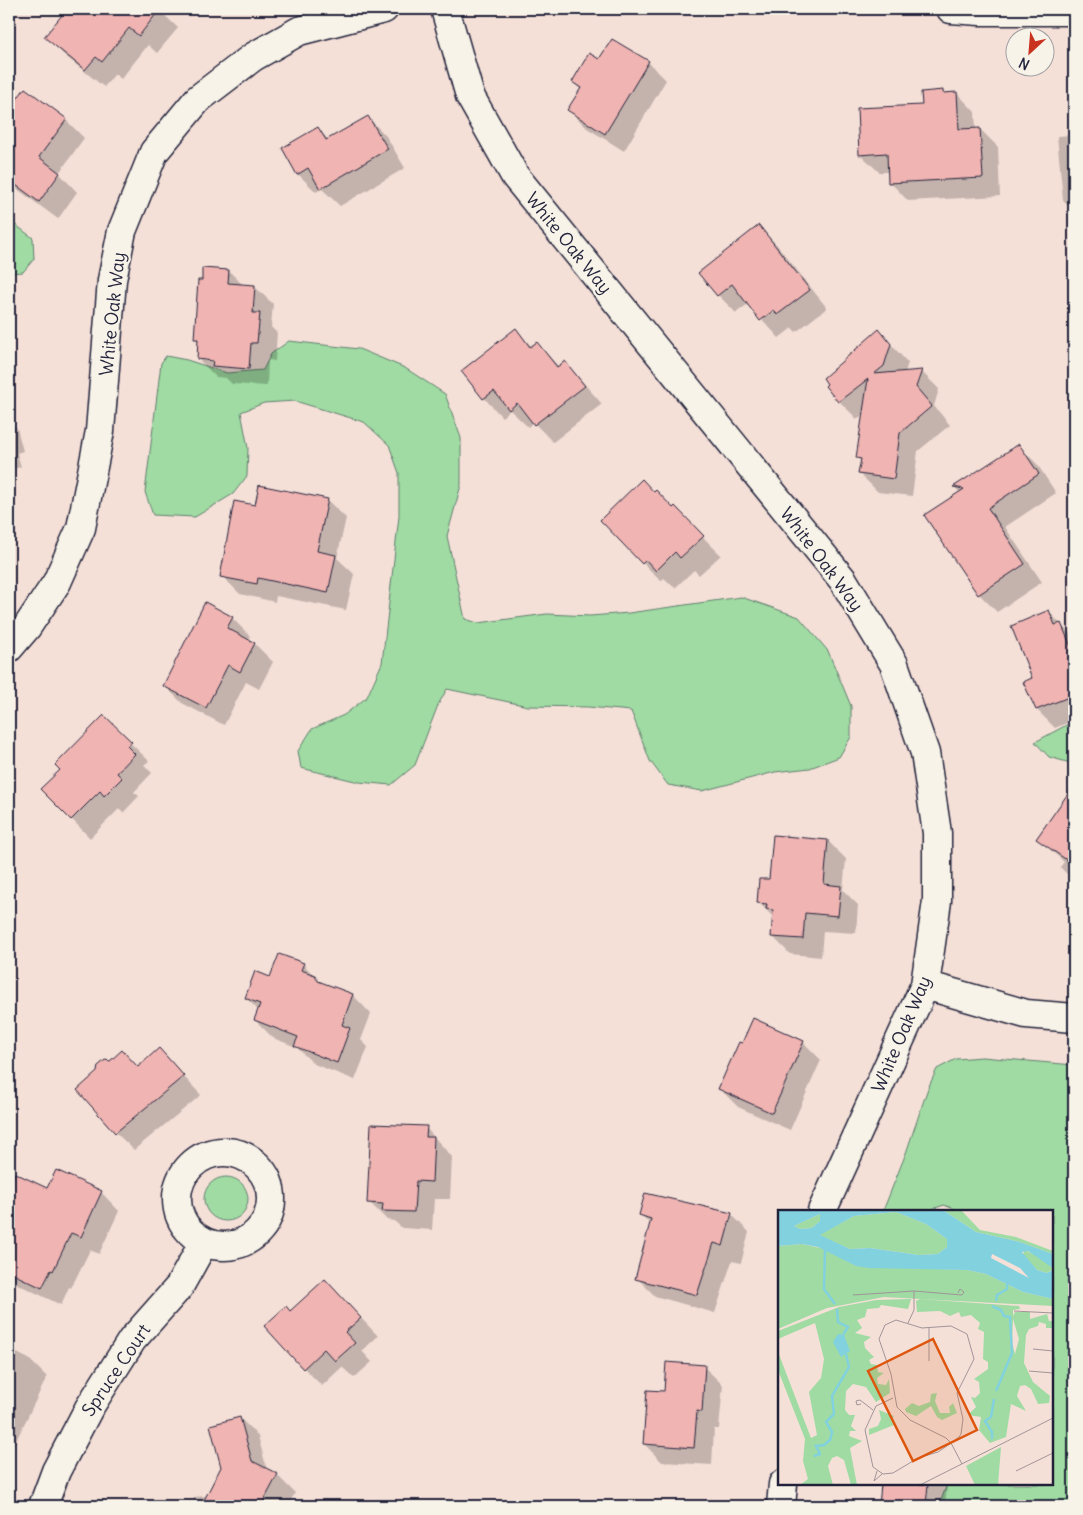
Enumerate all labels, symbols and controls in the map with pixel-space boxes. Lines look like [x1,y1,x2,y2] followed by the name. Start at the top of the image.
[1006,28,1056,78] north arrow
[1016,53,1033,74] text: N
[521,187,617,299] street label: White Oak Way
[94,251,130,377] street label: White Oak Way
[775,502,869,616] street label: White Oak Way
[866,972,936,1096] street label: White Oak Way
[778,1210,1053,1485] inset map
[77,1319,155,1421] street label: Spruce Court

